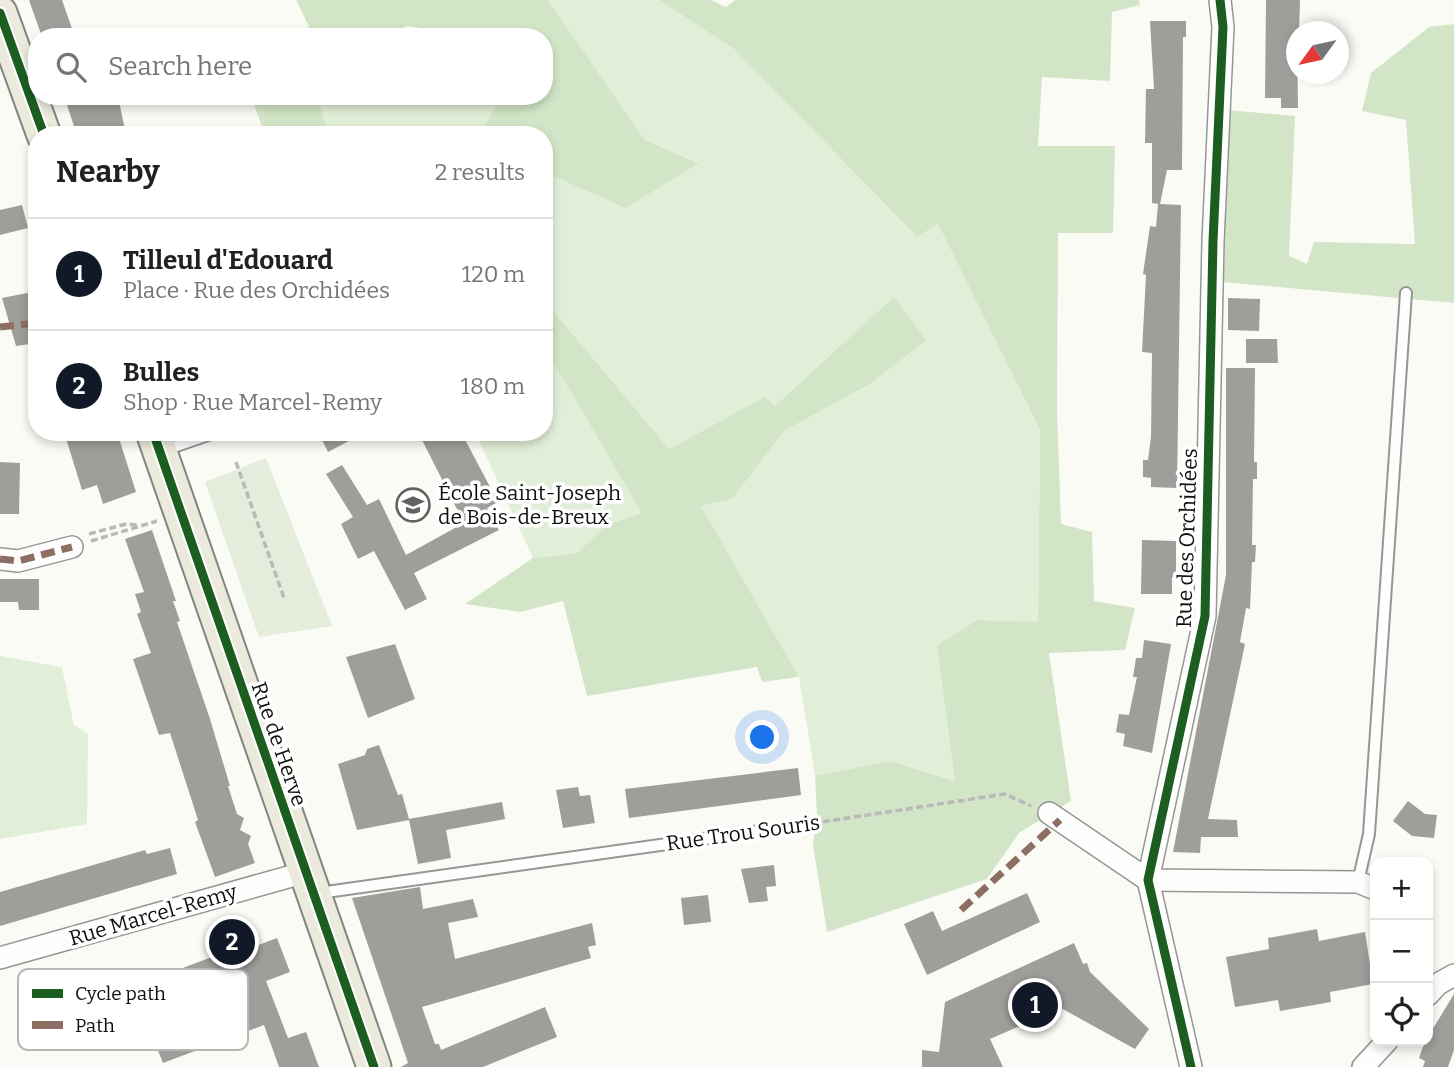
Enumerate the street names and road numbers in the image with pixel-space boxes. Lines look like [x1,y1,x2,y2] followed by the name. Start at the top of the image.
[1171,448,1203,628] street label: Rue des Orchidées
[246,678,312,810] street label: Rue de Herve
[665,809,821,857] street label: Rue Trou Souris
[66,878,241,951] street label: Rue Marcel-Remy

